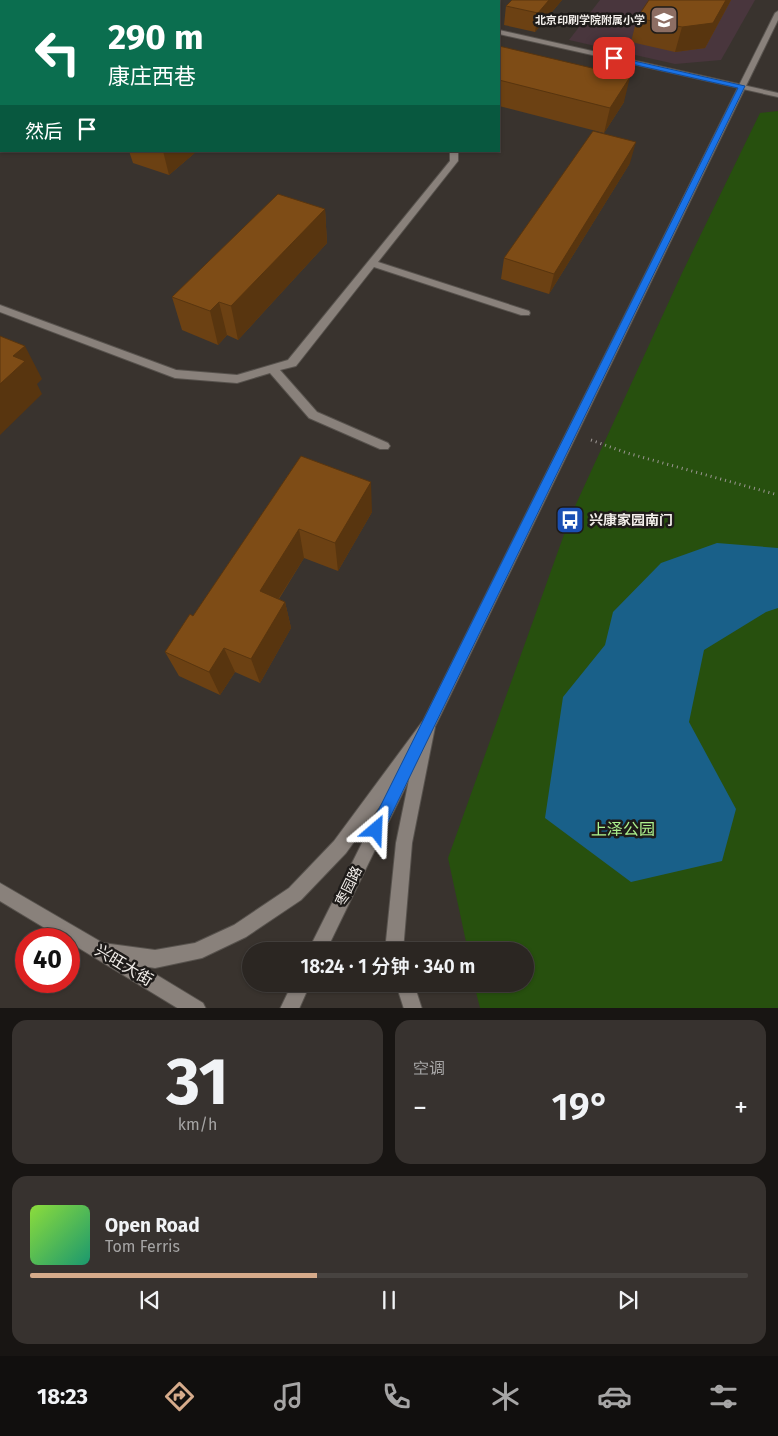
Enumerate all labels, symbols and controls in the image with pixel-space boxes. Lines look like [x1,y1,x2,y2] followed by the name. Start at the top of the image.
[649,5,679,35] school or university icon: 北京印刷学院附属小学
[535,14,645,27] place label: 北京印刷学院附属小学
[108,16,204,58] text: 290 m
[25,20,90,85] icon: left
[593,37,635,79] pin
[600,44,628,72] icon: arrive
[108,63,196,90] text: 康庄西巷
[73,115,101,143] icon: arrive
[25,120,63,143] text: 然后
[555,505,585,535] bus stop icon: 兴康家园南门
[589,512,673,529] place label: 兴康家园南门
[349,803,401,855] position arrow
[591,820,655,839] park label: 上泽公园
[332,863,366,909] street label: 枣园路
[15,928,80,993] speed limit sign: 40
[92,940,156,990] street label: 兴旺大街
[301,955,475,978] text: 18:24 · 1 分钟 · 340 m
[166,1043,229,1121] text: 31
[413,1059,445,1078] text: 空调
[551,1084,610,1130] text: 19°
[413,1091,427,1124] text: −
[734,1091,748,1124] text: +
[178,1115,217,1134] text: km/h
[105,1214,200,1237] text: Open Road
[105,1237,180,1256] text: Tom Ferris
[136,1286,164,1314] icon: previous
[375,1286,403,1314] icon: pause
[614,1286,642,1314] icon: next
[162,1379,197,1414] icon: directions
[271,1379,306,1414] icon: music
[379,1379,414,1414] icon: phone
[488,1379,523,1414] icon: climate
[597,1379,632,1414] icon: car
[706,1379,741,1414] icon: filters
[37,1383,88,1410] text: 18:23

